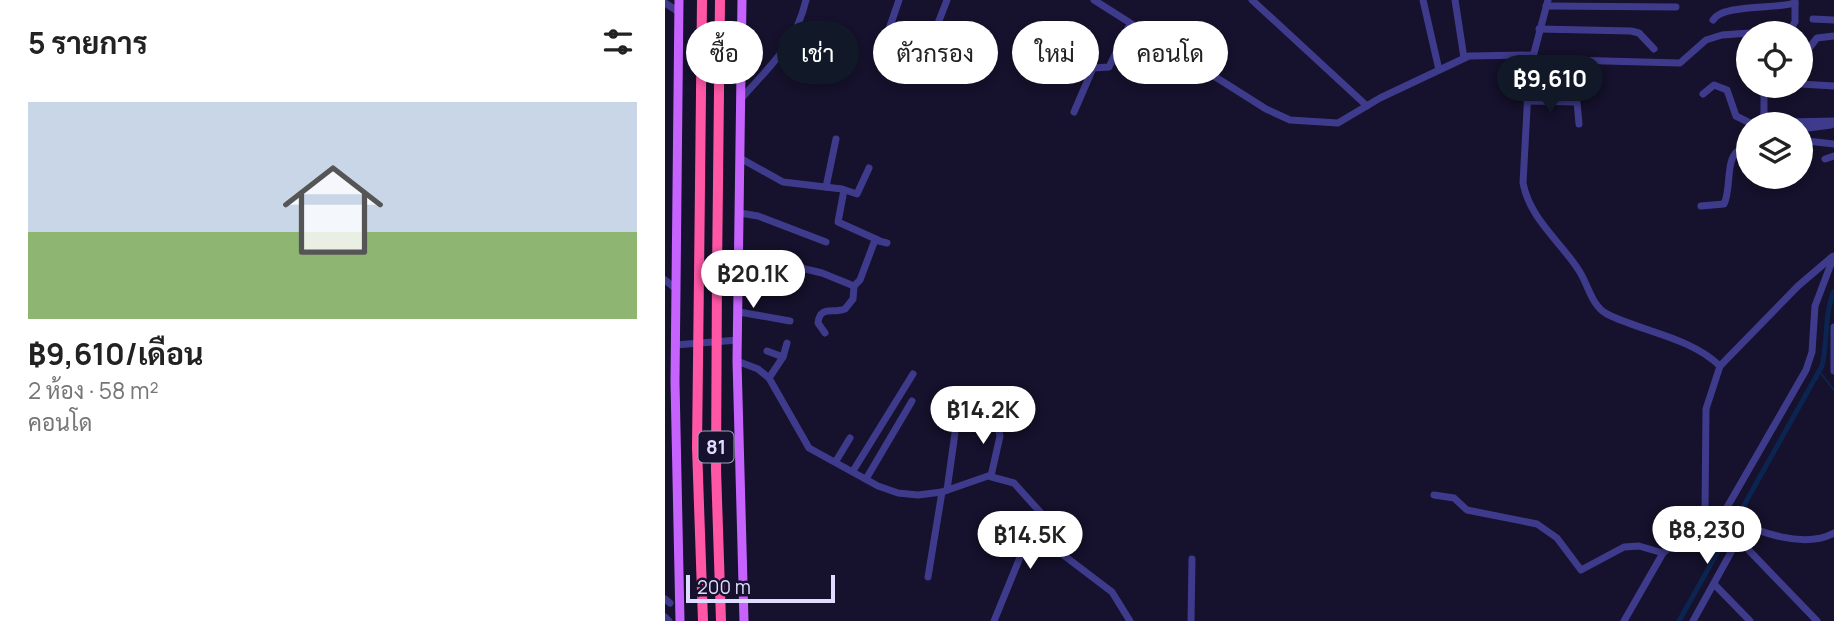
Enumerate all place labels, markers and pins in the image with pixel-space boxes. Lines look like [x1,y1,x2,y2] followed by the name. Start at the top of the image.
[1493,55,1607,115] pin: ฿9,610
[696,250,810,310] pin: ฿20.1K
[926,386,1040,446] pin: ฿14.2K
[1650,506,1764,566] pin: ฿8,230
[973,512,1087,571] pin: ฿14.5K

